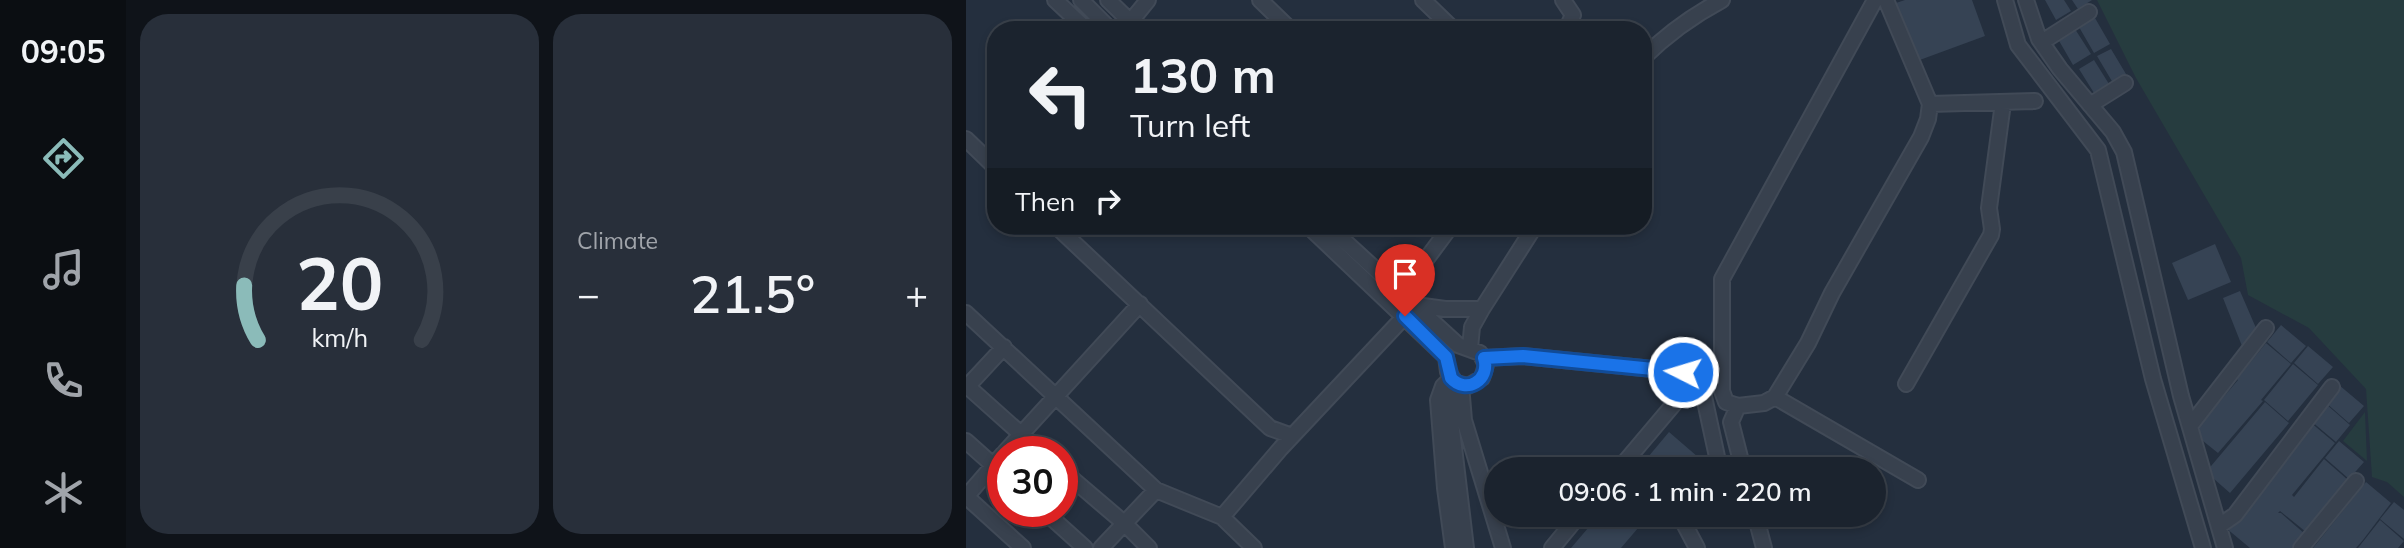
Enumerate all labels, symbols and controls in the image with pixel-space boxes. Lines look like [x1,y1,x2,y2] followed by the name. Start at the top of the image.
[21,31,105,71] text: 09:05
[1130,44,1276,105] text: 130 m
[1015,49,1106,140] icon: left
[1130,105,1250,145] text: Turn left
[39,134,88,183] icon: directions
[1089,182,1127,220] icon: right
[1015,185,1075,218] text: Then
[577,226,658,255] text: Climate
[296,237,383,328] text: 20
[1375,244,1435,316] pin
[39,245,88,294] icon: music
[1386,255,1424,293] icon: arrive
[690,261,815,326] text: 21.5°
[577,270,600,318] text: −
[905,270,928,318] text: +
[311,322,368,353] text: km/h
[1646,335,1720,409] position arrow
[39,356,88,405] icon: phone
[987,436,1078,527] speed limit sign: 30
[39,468,88,517] icon: climate
[1558,475,1812,508] text: 09:06 · 1 min · 220 m

